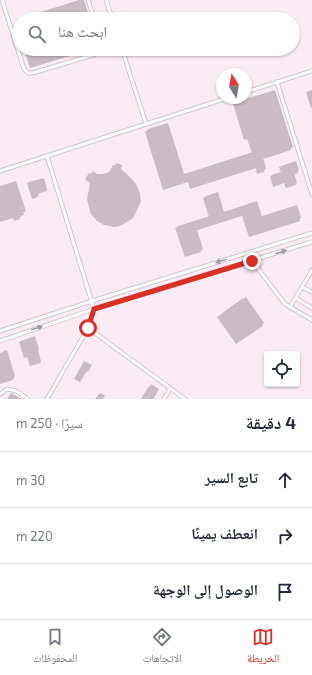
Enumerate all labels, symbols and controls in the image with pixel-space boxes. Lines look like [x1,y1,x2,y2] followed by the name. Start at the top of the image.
[12,12,300,56] search box
[58,22,107,40] text: ابحث هنا
[26,23,48,45] icon: search
[216,68,252,104] north arrow
[276,249,288,255] one-way arrow
[243,252,261,270] route end
[215,258,227,264] one-way arrow
[79,319,97,337] route start
[31,325,43,331] one-way arrow
[264,351,300,387] map controls
[264,351,300,387] button: locate
[246,412,296,432] text: 4 دقيقة
[16,415,83,431] text: سيرًا · 250 m
[205,468,258,486] text: تابع السير
[274,469,296,491] icon: ahead
[16,472,45,488] text: 30 m
[191,524,258,542] text: انعطف يمينًا
[274,525,296,547] icon: right
[16,528,53,544] text: 220 m
[153,580,258,598] text: الوصول إلى الوجهة
[274,581,296,603] icon: arrive
[33,626,77,669] tab: المحفوظات
[143,626,182,669] tab: الاتجاهات
[247,626,279,669] tab: الخريطة

